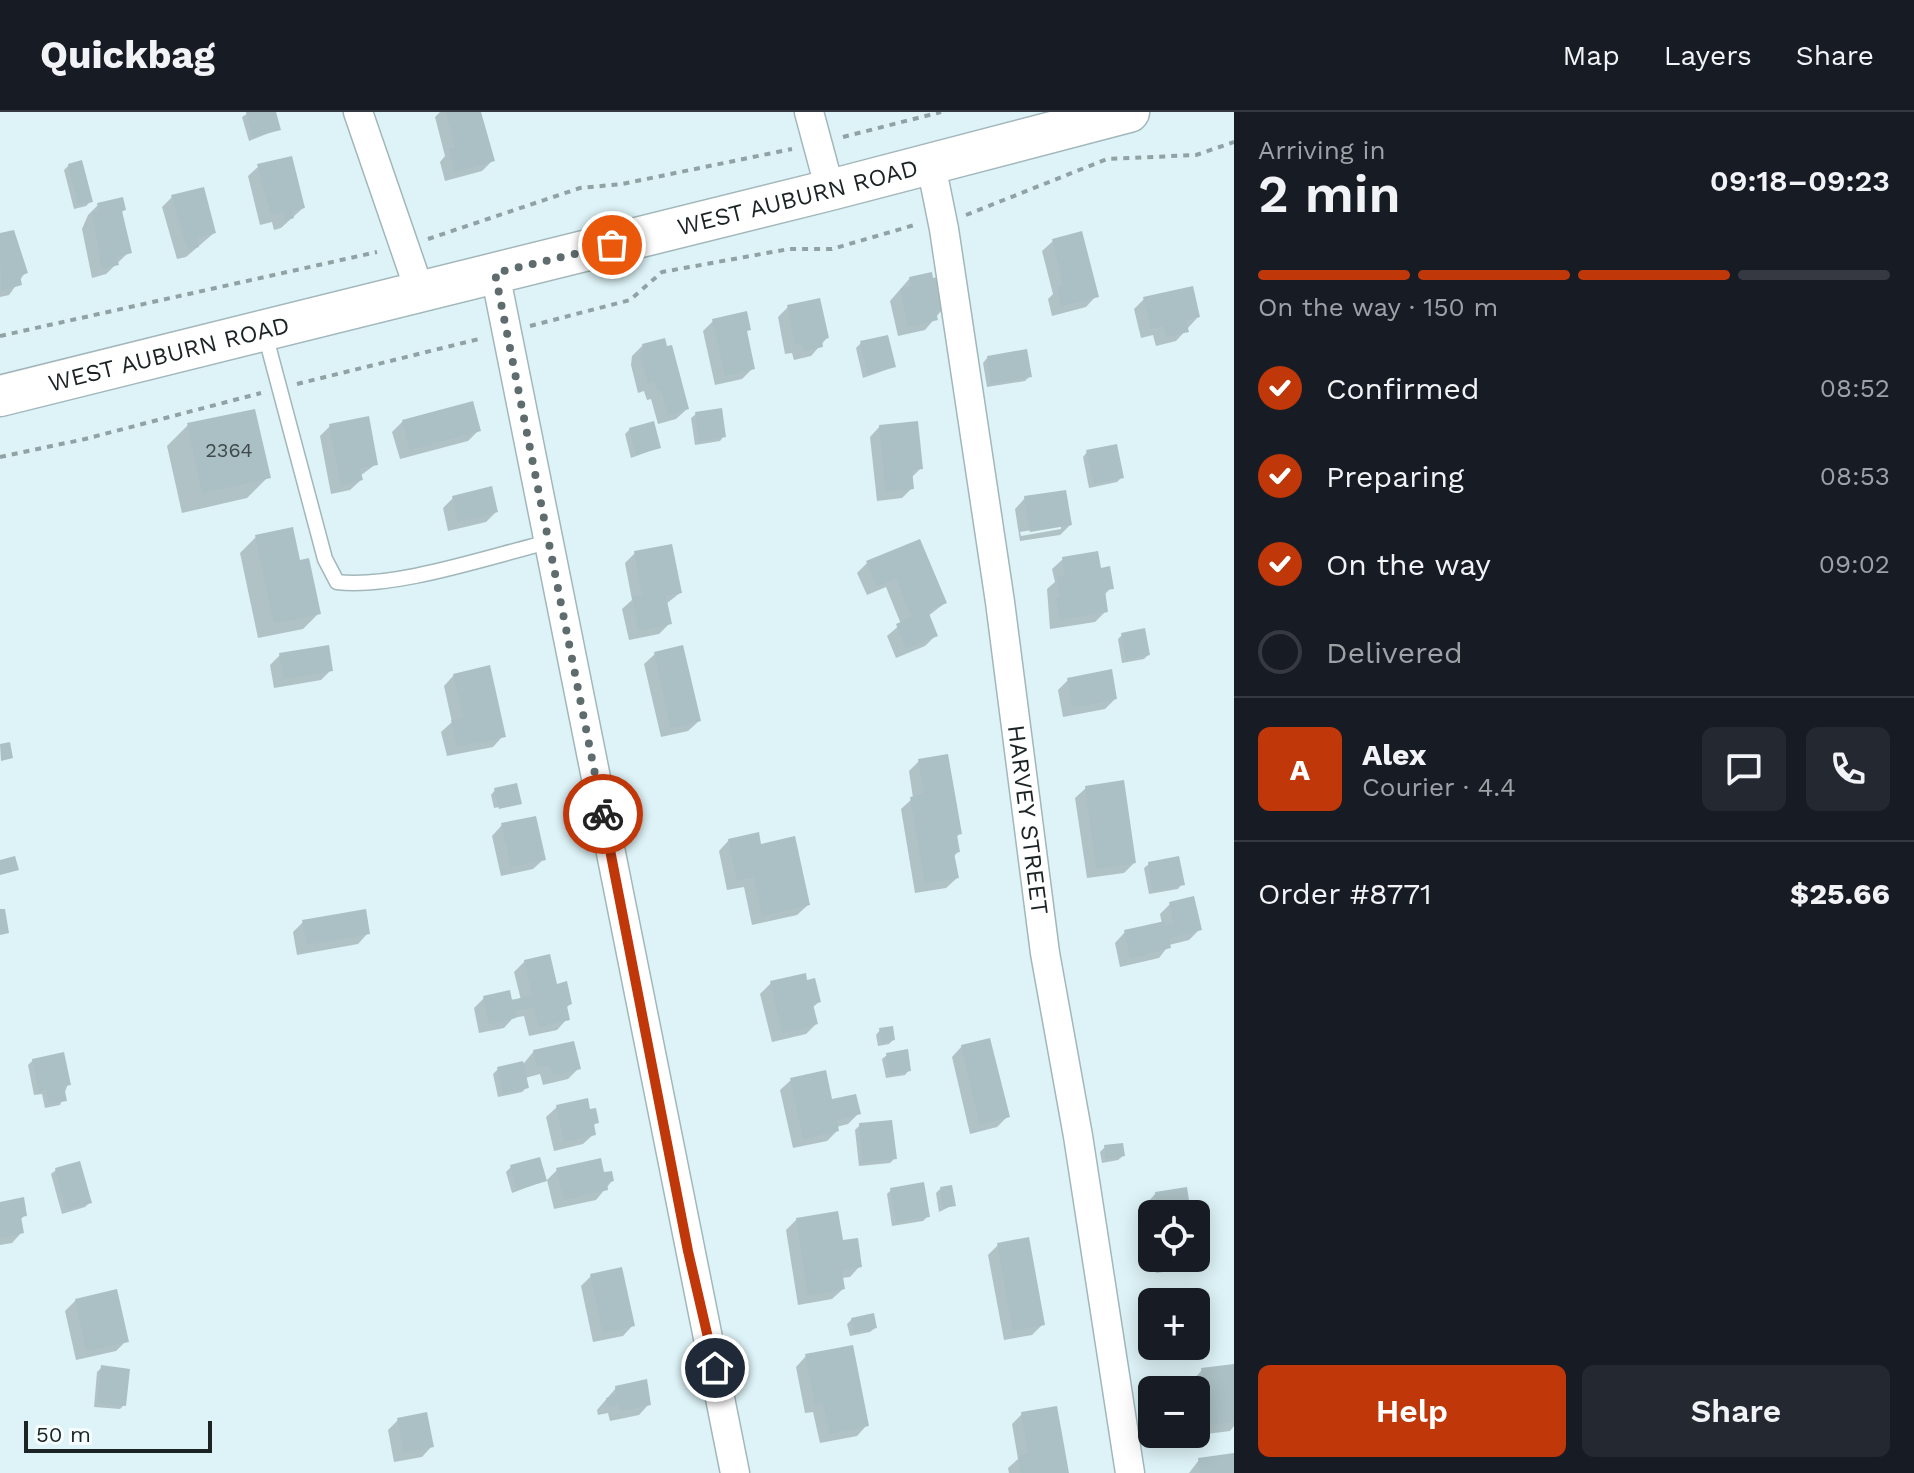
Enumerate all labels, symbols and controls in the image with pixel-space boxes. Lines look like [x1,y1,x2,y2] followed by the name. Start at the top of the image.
[40,33,215,77] text: Quickbag
[1563,39,1620,72] text: Map
[1664,39,1752,72] text: Layers
[1796,39,1874,72] text: Share
[1258,135,1386,165] text: Arriving in
[674,154,921,241] street label: WEST AUBURN ROAD
[1710,163,1890,198] text: 09:18–09:23
[1258,164,1401,225] text: 2 min
[578,211,646,279] pin
[590,223,634,267] icon: bag
[1258,292,1498,322] text: On the way · 150 m
[45,311,292,397] street label: WEST AUBURN ROAD
[1258,366,1302,410] icon: check
[1326,371,1480,406] text: Confirmed
[1820,373,1890,403] text: 08:52
[205,438,253,462] house number: 2364
[1258,454,1302,498] icon: check
[1326,459,1464,494] text: Preparing
[1820,461,1890,491] text: 08:53
[1258,542,1302,586] icon: check
[1326,547,1491,582] text: On the way
[1819,549,1890,579] text: 09:02
[1326,635,1463,670] text: Delivered
[1002,723,1054,916] street label: HARVEY STREET
[1702,727,1786,811] button: chat
[1806,727,1890,811] button: phone
[1362,737,1426,772] text: Alex
[1290,752,1310,787] text: A
[1362,772,1516,802] text: Courier · 4.4
[563,774,643,854] courier
[581,792,625,836] icon: bike
[1258,876,1432,911] text: Order #8771
[1790,876,1890,911] text: $25.66
[1138,1200,1210,1448] map controls
[1138,1200,1210,1272] button: locate
[1138,1288,1210,1360] button: +
[681,1334,749,1402] pin
[693,1346,737,1390] icon: home
[1258,1365,1566,1457] button: Help
[1582,1365,1890,1457] button: Share
[1138,1376,1210,1448] button: −
[24,1417,212,1453] scale bar
[36,1422,91,1447] text: 50 m

